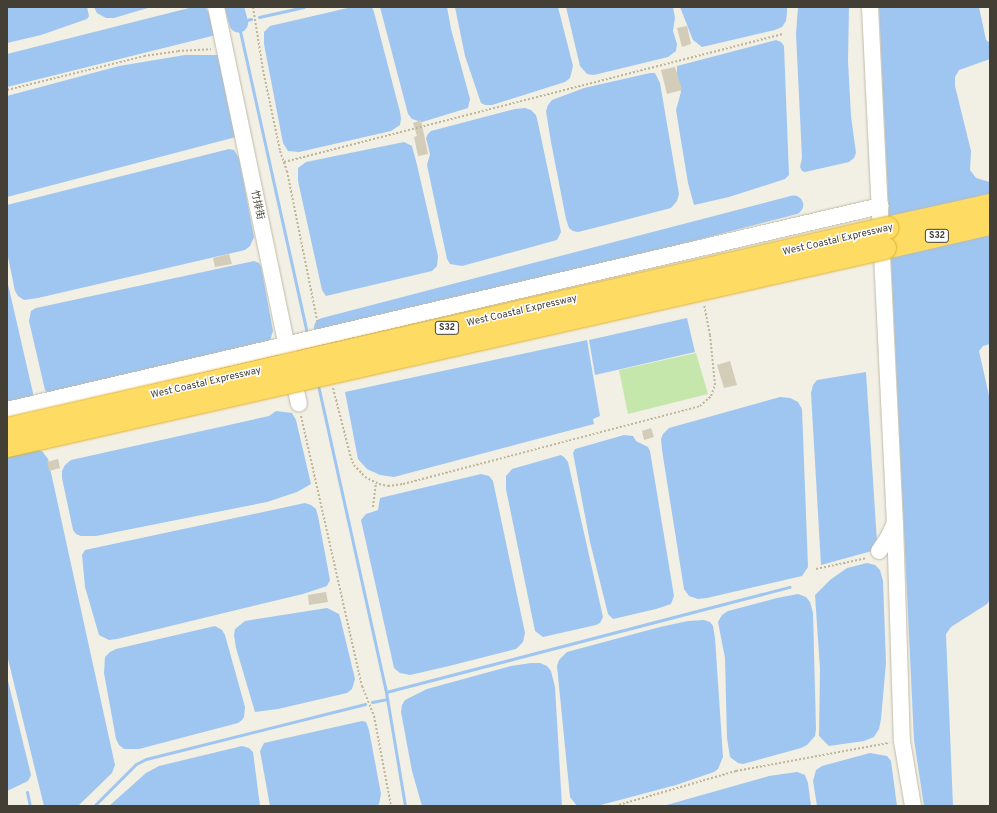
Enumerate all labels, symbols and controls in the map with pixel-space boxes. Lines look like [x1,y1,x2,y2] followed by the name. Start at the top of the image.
[248,189,266,221] street label: 竹排街
[782,221,894,259] street label: West Coastal Expressway
[924,229,950,243] road number: S32
[466,292,578,330] street label: West Coastal Expressway
[434,321,460,335] road number: S32
[150,364,262,402] street label: West Coastal Expressway

